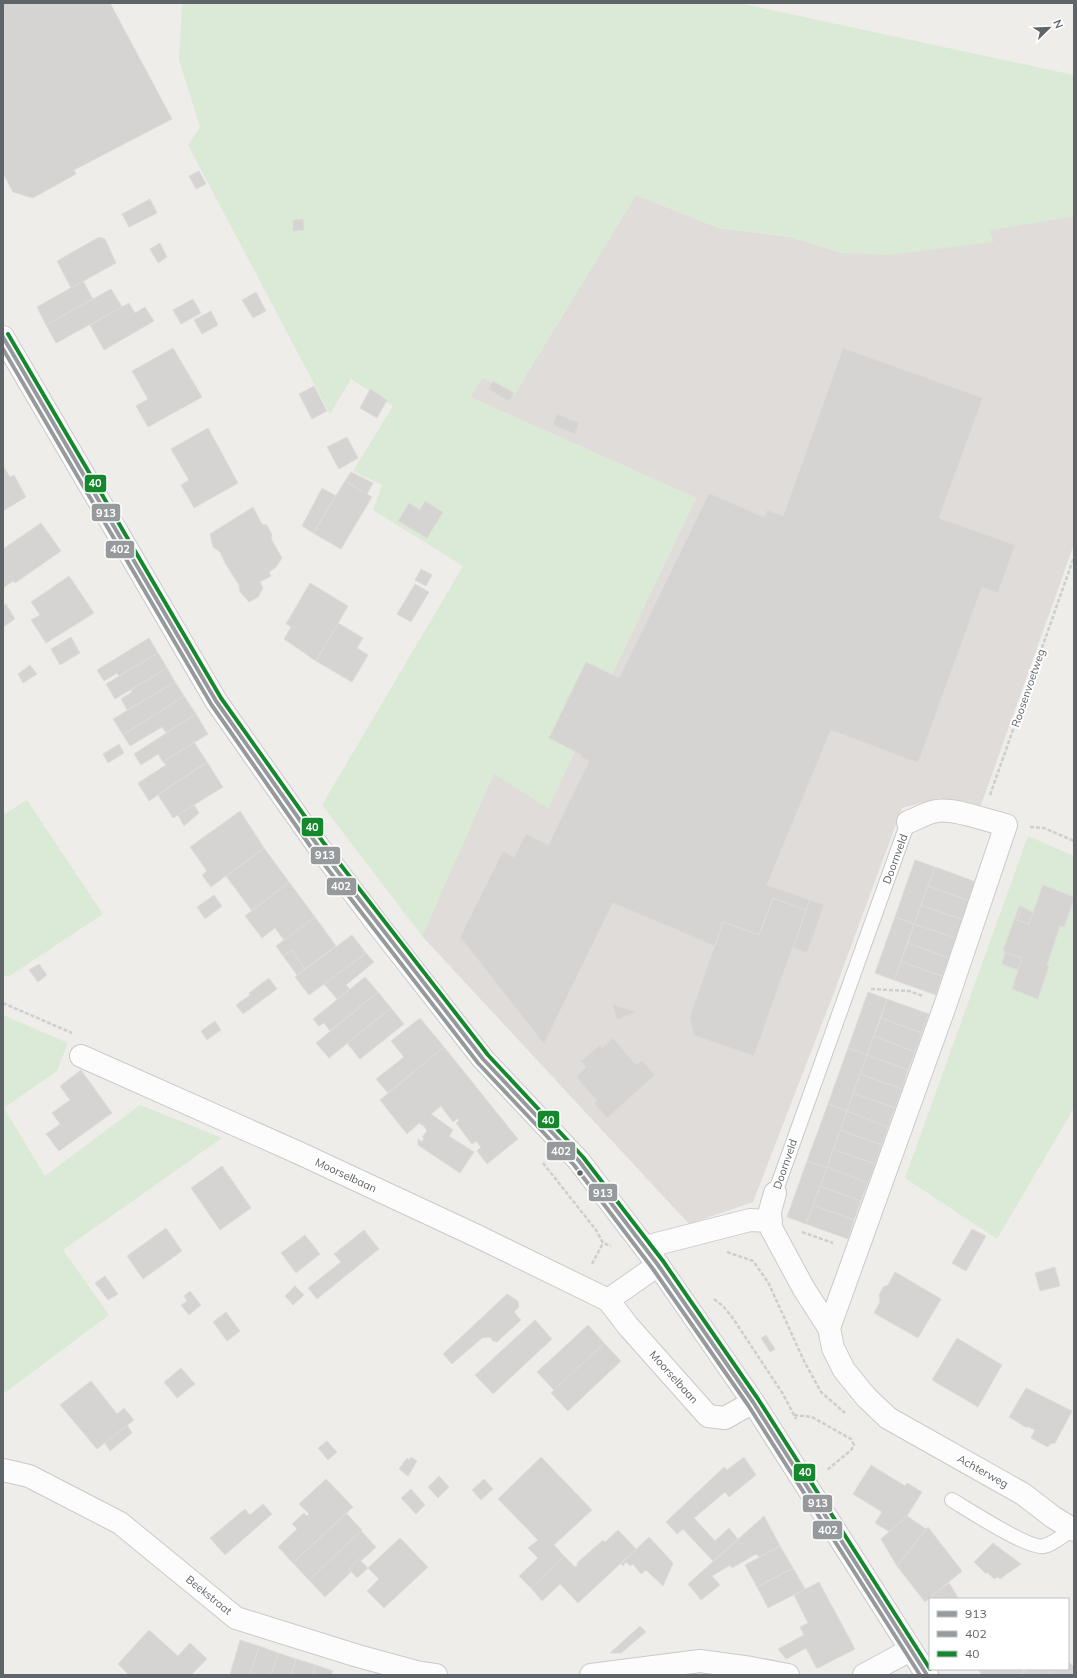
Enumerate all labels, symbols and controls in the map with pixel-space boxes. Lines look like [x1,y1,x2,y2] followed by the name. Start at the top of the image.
[1029,8,1069,48] north arrow
[1050,18,1066,31] text: N
[84,474,107,493] line badge: 40
[88,476,102,490] text: 40
[91,503,121,522] line badge: 913
[96,506,116,520] text: 913
[105,540,135,559] line badge: 402
[110,542,130,556] text: 402
[1008,647,1048,729] street label: Roosenvoetweg
[301,817,324,837] line badge: 40
[305,820,319,834] text: 40
[880,832,910,886] street label: Doornveld
[310,846,341,865] line badge: 913
[315,848,335,862] text: 913
[326,877,357,896] line badge: 402
[331,879,351,893] text: 402
[537,1110,560,1129] line badge: 40
[541,1113,555,1127] text: 40
[770,1137,800,1191] street label: Doornveld
[546,1141,576,1161] line badge: 402
[551,1144,571,1158] text: 402
[313,1155,379,1195] street label: Moorselbaan
[575,1168,585,1178] unlabelled marker
[588,1183,618,1202] line badge: 913
[593,1186,613,1200] text: 913
[647,1348,701,1406] street label: Moorselbaan
[955,1451,1011,1491] street label: Achterweg
[793,1463,816,1482] line badge: 40
[798,1465,812,1479] text: 40
[802,1494,833,1513] line badge: 913
[808,1496,828,1510] text: 913
[812,1520,843,1540] line badge: 402
[818,1523,838,1537] text: 402
[183,1572,235,1618] street label: Beekstraat
[929,1598,1069,1670] legend
[965,1606,987,1621] text: 913
[965,1626,987,1641] text: 402
[965,1646,979,1661] text: 40

